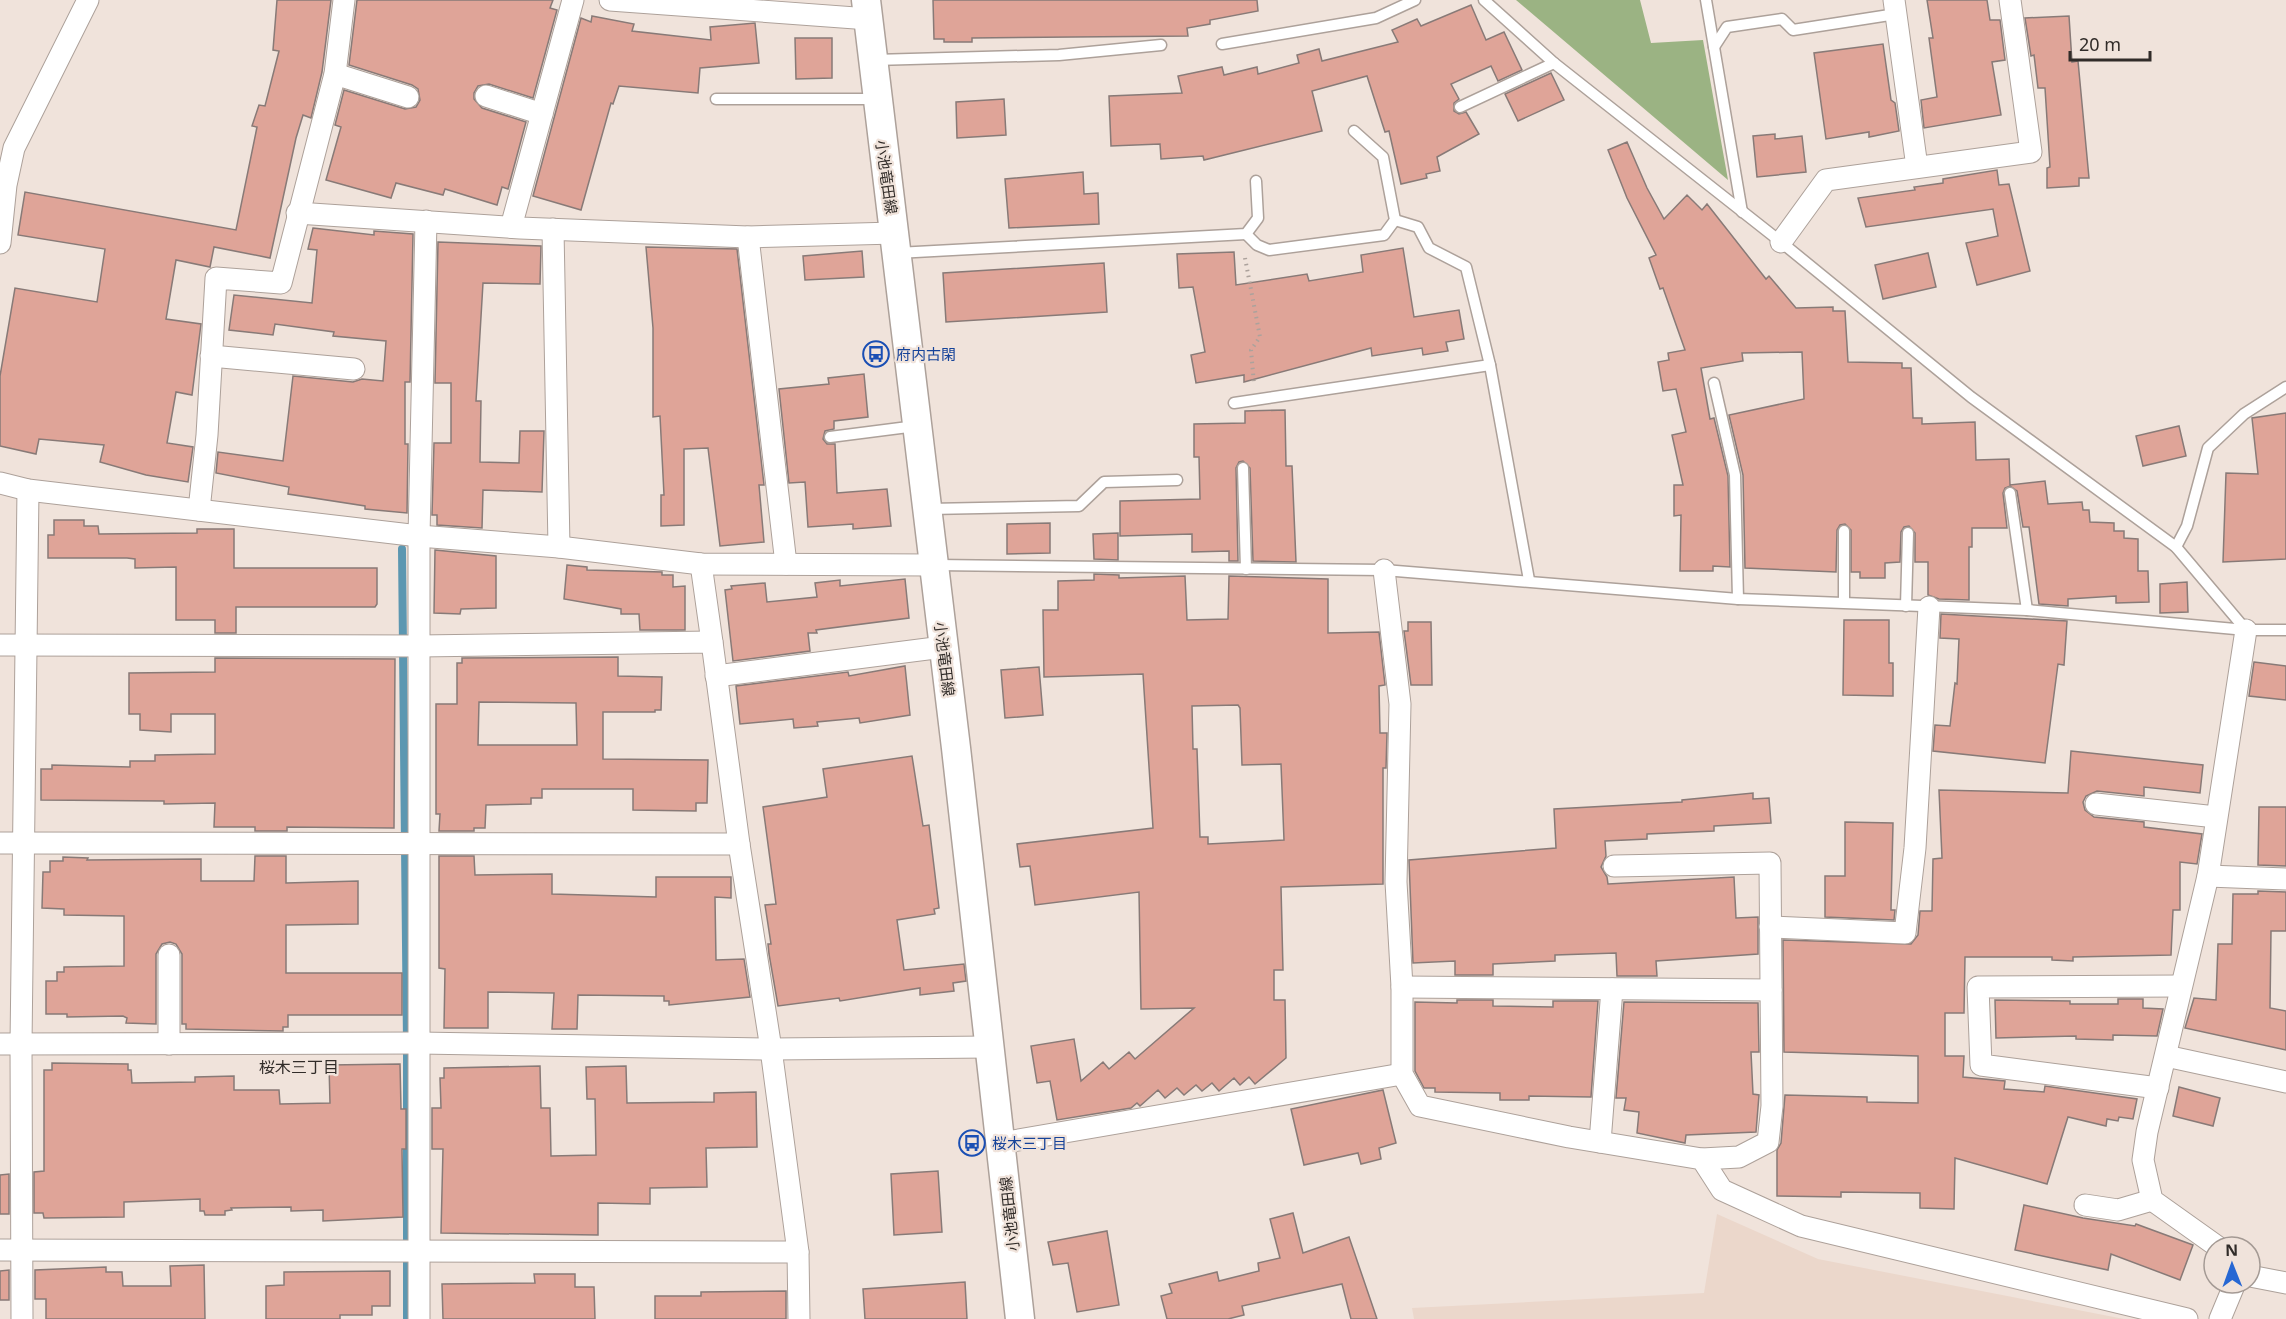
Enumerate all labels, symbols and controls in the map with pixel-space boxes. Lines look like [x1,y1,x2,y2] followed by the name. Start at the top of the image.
[2070,24,2150,62] scale bar
[2079,32,2121,56] text: 20 m
[872,138,902,216] street label: 小池竜田線
[861,339,891,369] bus stop icon: 府内古閑
[896,344,956,364] place label: 府内古閑
[931,621,959,697] street label: 小池竜田線
[259,1056,339,1078] district label: 桜木三丁目
[957,1128,987,1158] bus stop icon: 桜木三丁目
[992,1133,1067,1153] place label: 桜木三丁目
[995,1176,1023,1252] street label: 小池竜田線
[2202,1235,2262,1295] north arrow
[2225,1239,2238,1261] text: N

